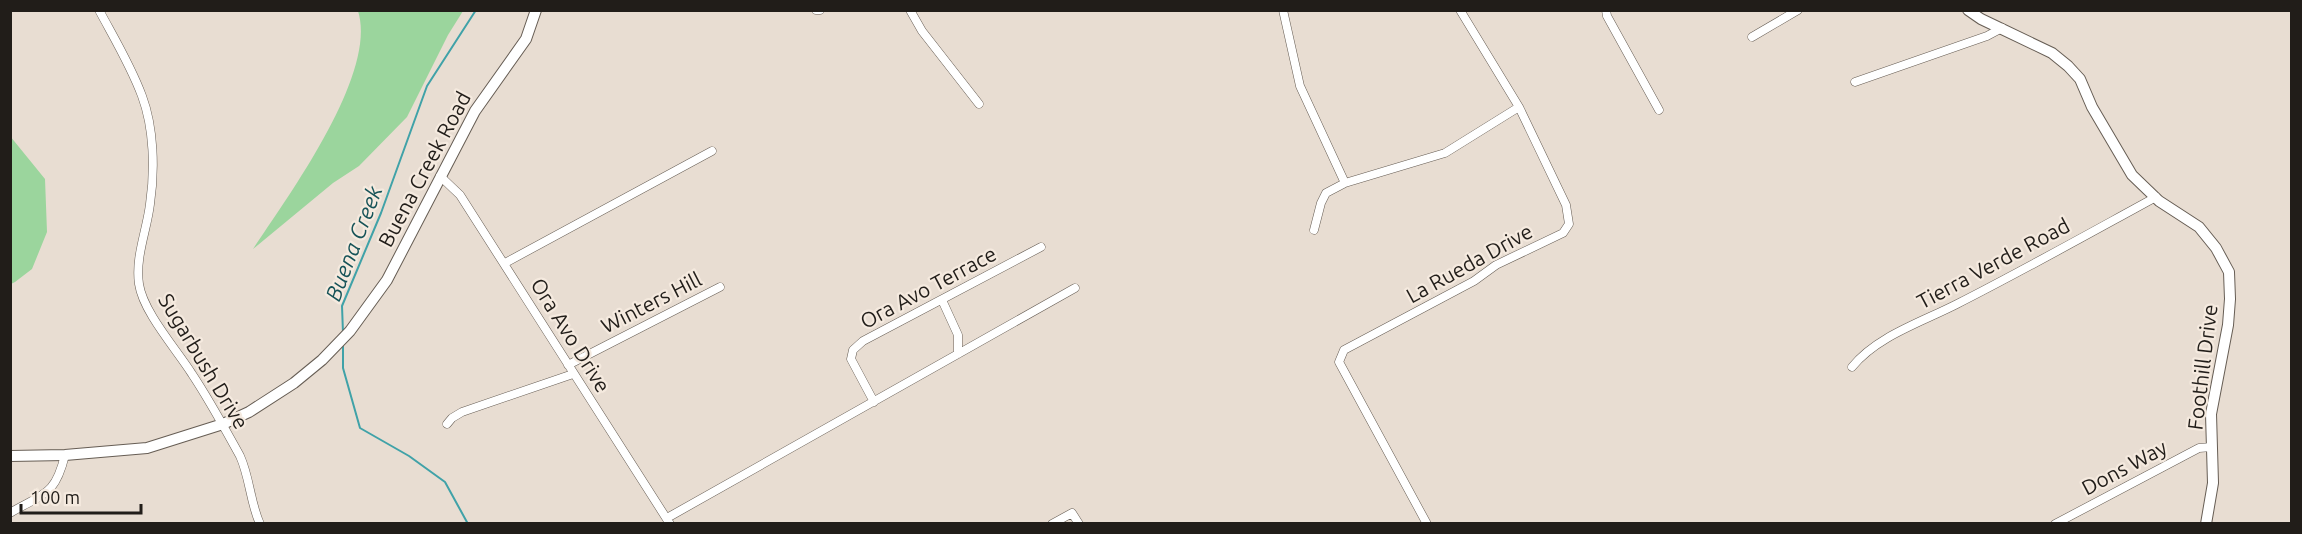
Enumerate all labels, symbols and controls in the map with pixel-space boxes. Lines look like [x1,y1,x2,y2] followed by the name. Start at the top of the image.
[373,87,475,251] street label: Buena Creek Road
[320,181,387,304] water label: Buena Creek
[1913,213,2073,313] street label: Tierra Verde Road
[1402,218,1536,308] street label: La Rueda Drive
[856,241,1000,333] street label: Ora Avo Terrace
[597,266,705,338] street label: Winters Hill
[526,273,616,397] street label: Ora Avo Drive
[154,289,254,433] street label: Sugarbush Drive
[2182,303,2222,431] street label: Foothill Drive
[2077,435,2171,499] street label: Dons Way
[21,477,141,515] scale bar
[30,487,80,507] text: 100 m

